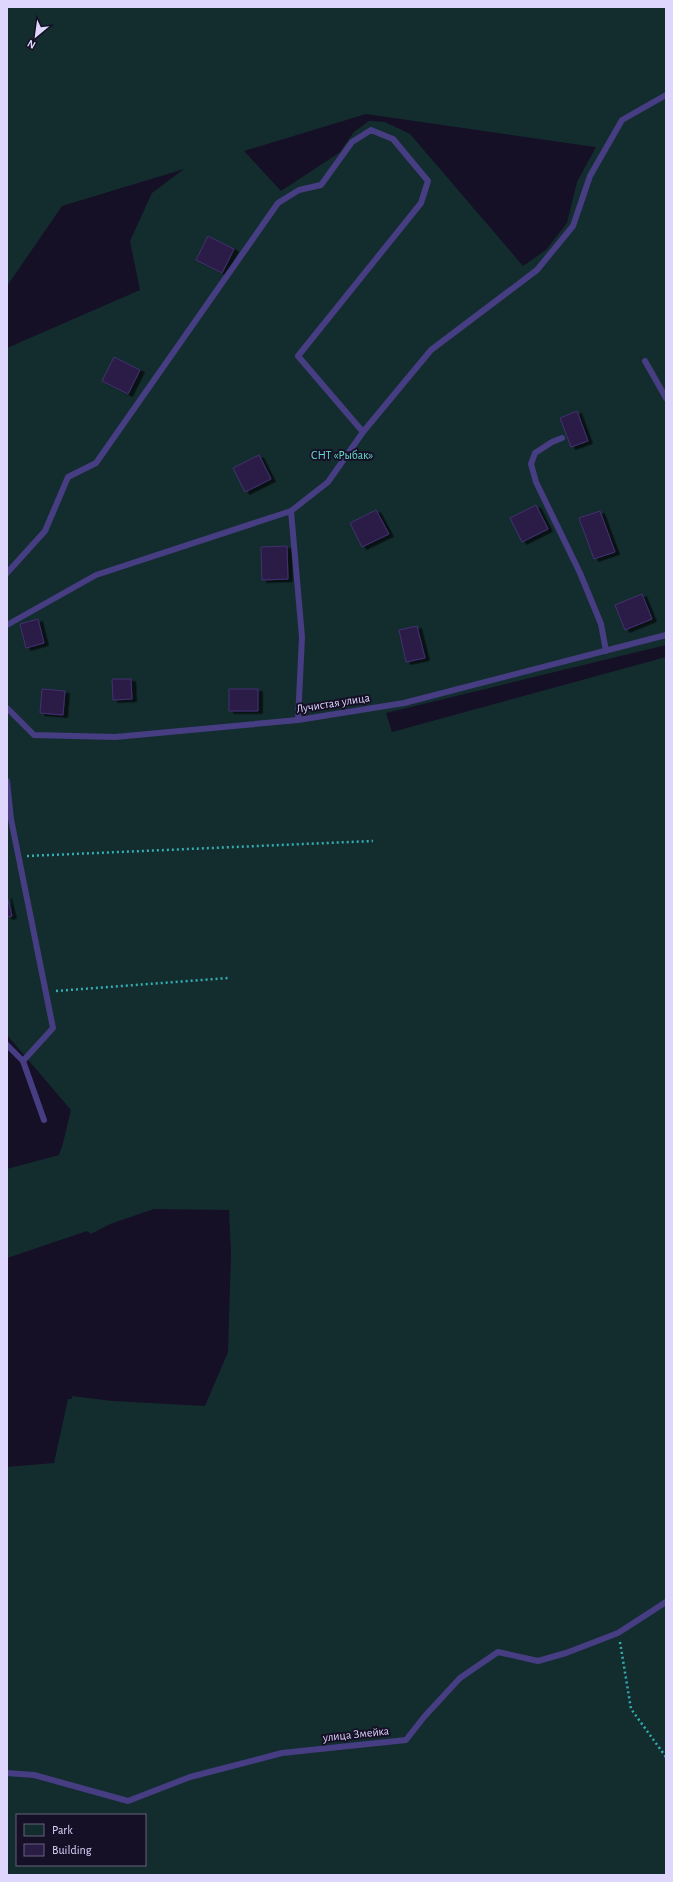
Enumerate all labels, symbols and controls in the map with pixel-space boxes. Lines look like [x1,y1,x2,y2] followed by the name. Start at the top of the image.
[16,16,56,56] north arrow
[25,38,37,51] text: N
[311,449,374,461] park label: СНТ «Рыбак»
[295,691,371,716] street label: Лучистая улица
[321,1724,390,1745] street label: улица Змейка
[16,1814,146,1866] legend
[52,1824,73,1836] text: Park
[52,1844,92,1856] text: Building

